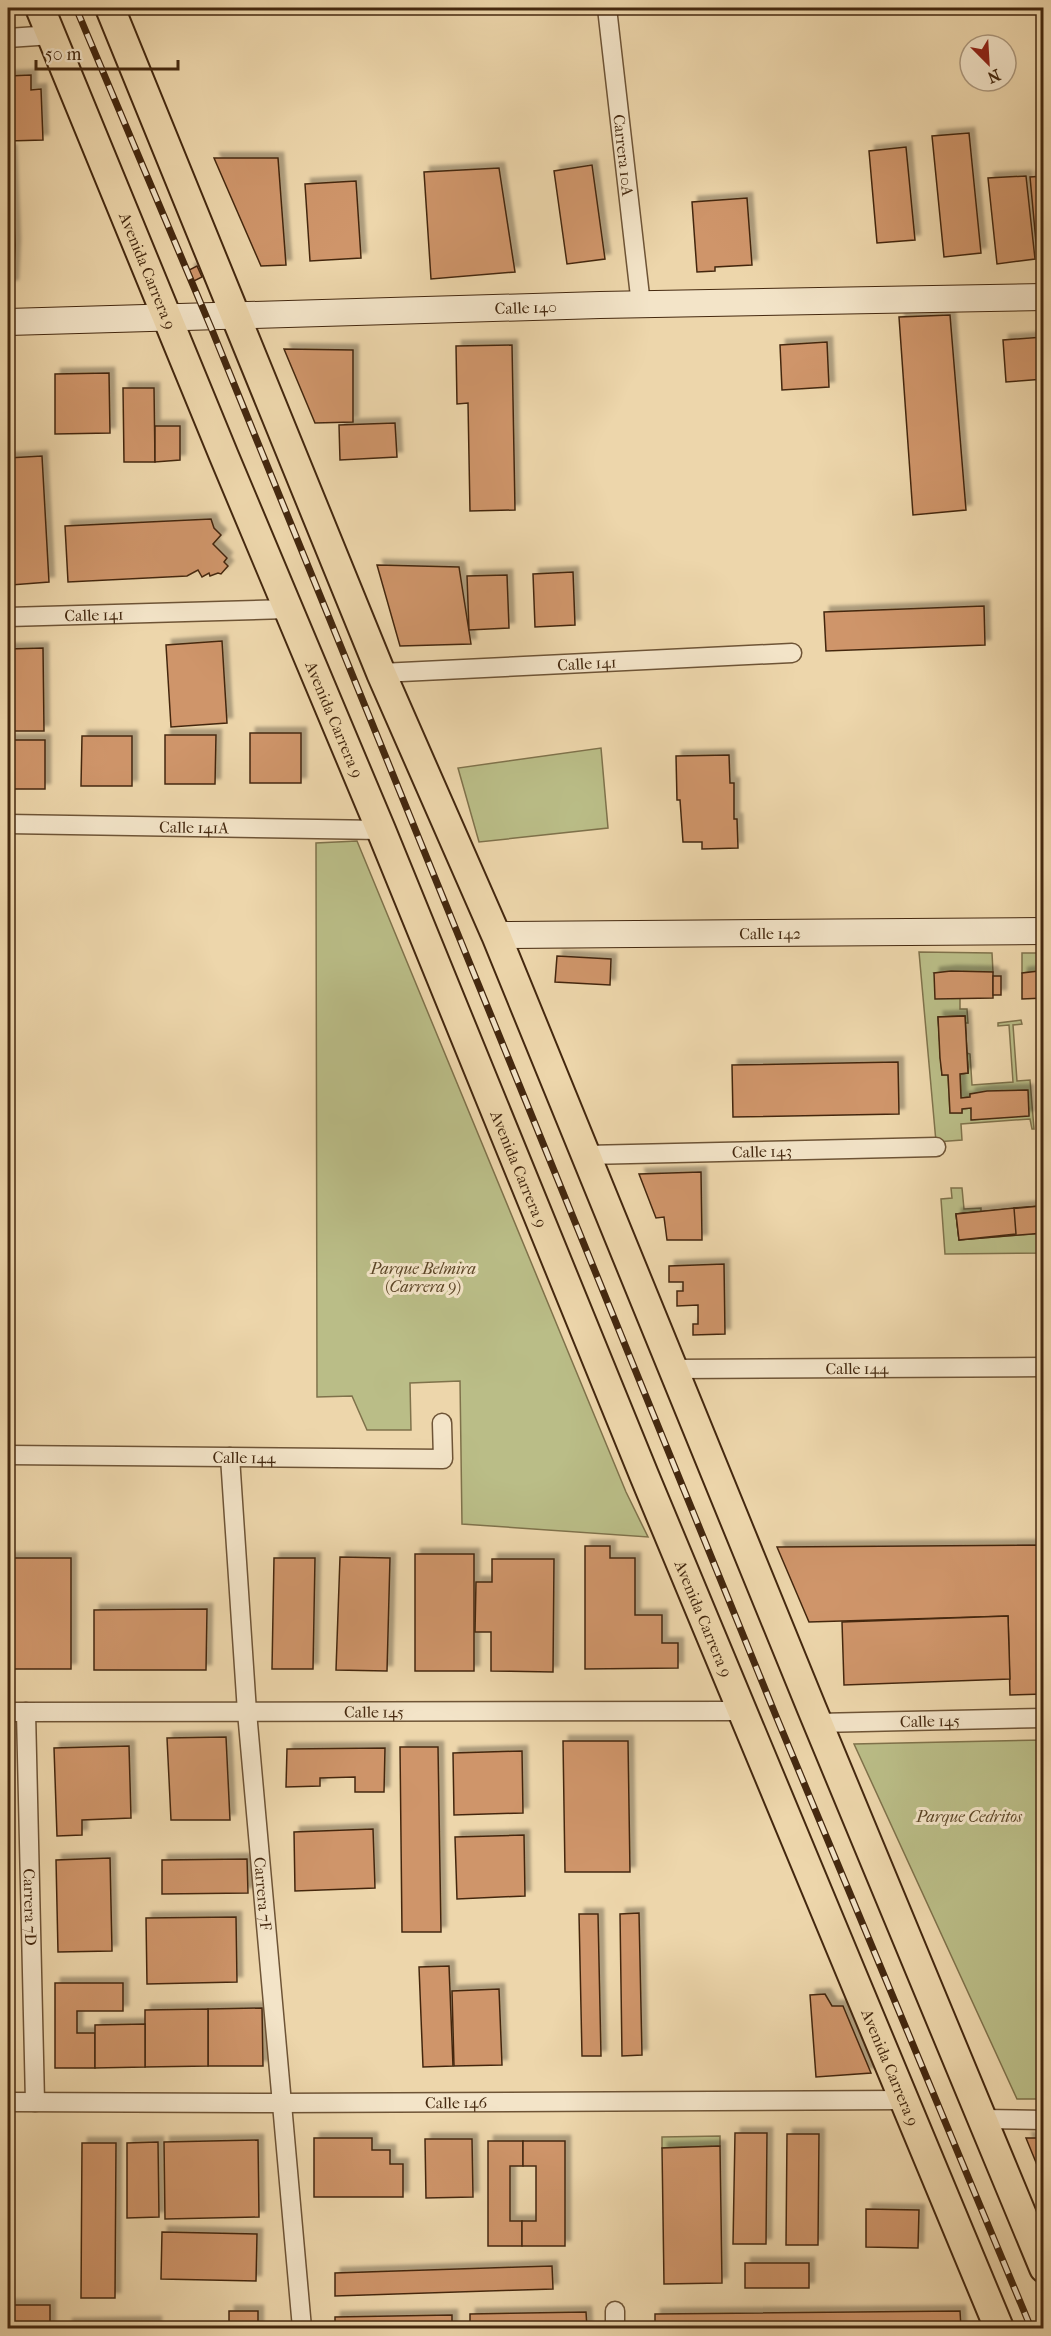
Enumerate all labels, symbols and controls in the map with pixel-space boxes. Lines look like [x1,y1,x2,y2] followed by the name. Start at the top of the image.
[36,33,178,71] scale bar
[958,33,1018,93] north arrow
[45,44,82,65] text: 50 m
[984,65,1003,88] text: N
[609,113,638,198] street label: Carrera 10A
[115,209,180,332] street label: Avenida Carrera 9
[494,297,557,318] street label: Calle 140
[64,605,124,625] street label: Calle 141
[557,653,617,674] street label: Calle 141
[301,657,367,781] street label: Avenida Carrera 9
[159,817,230,838] street label: Calle 141A
[739,924,801,943] street label: Calle 142
[486,1107,551,1231] street label: Avenida Carrera 9
[732,1141,792,1162] street label: Calle 143
[369,1259,476,1296] park label: Parque Belmira (Carrera 9)
[825,1359,889,1378] street label: Calle 144
[212,1448,276,1467] street label: Calle 144
[670,1557,736,1680] street label: Avenida Carrera 9
[344,1702,404,1722] street label: Calle 145
[900,1711,960,1731] street label: Calle 145
[915,1807,1023,1826] park label: Parque Cedritos
[250,1856,275,1932] street label: Carrera 7F
[20,1868,40,1946] street label: Carrera 7D
[857,2005,923,2129] street label: Avenida Carrera 9
[425,2093,487,2112] street label: Calle 146

